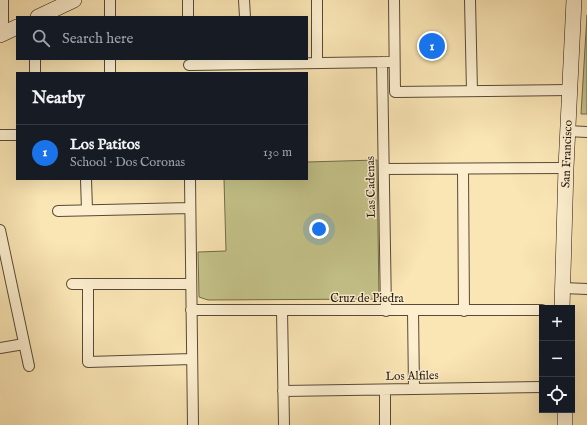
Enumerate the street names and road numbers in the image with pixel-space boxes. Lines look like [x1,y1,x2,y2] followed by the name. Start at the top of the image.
[558,119,576,188] street label: San Francisco
[363,156,379,218] street label: Las Cadenas
[330,291,405,306] street label: Cruz de Piedra
[385,368,439,384] street label: Los Alfiles

